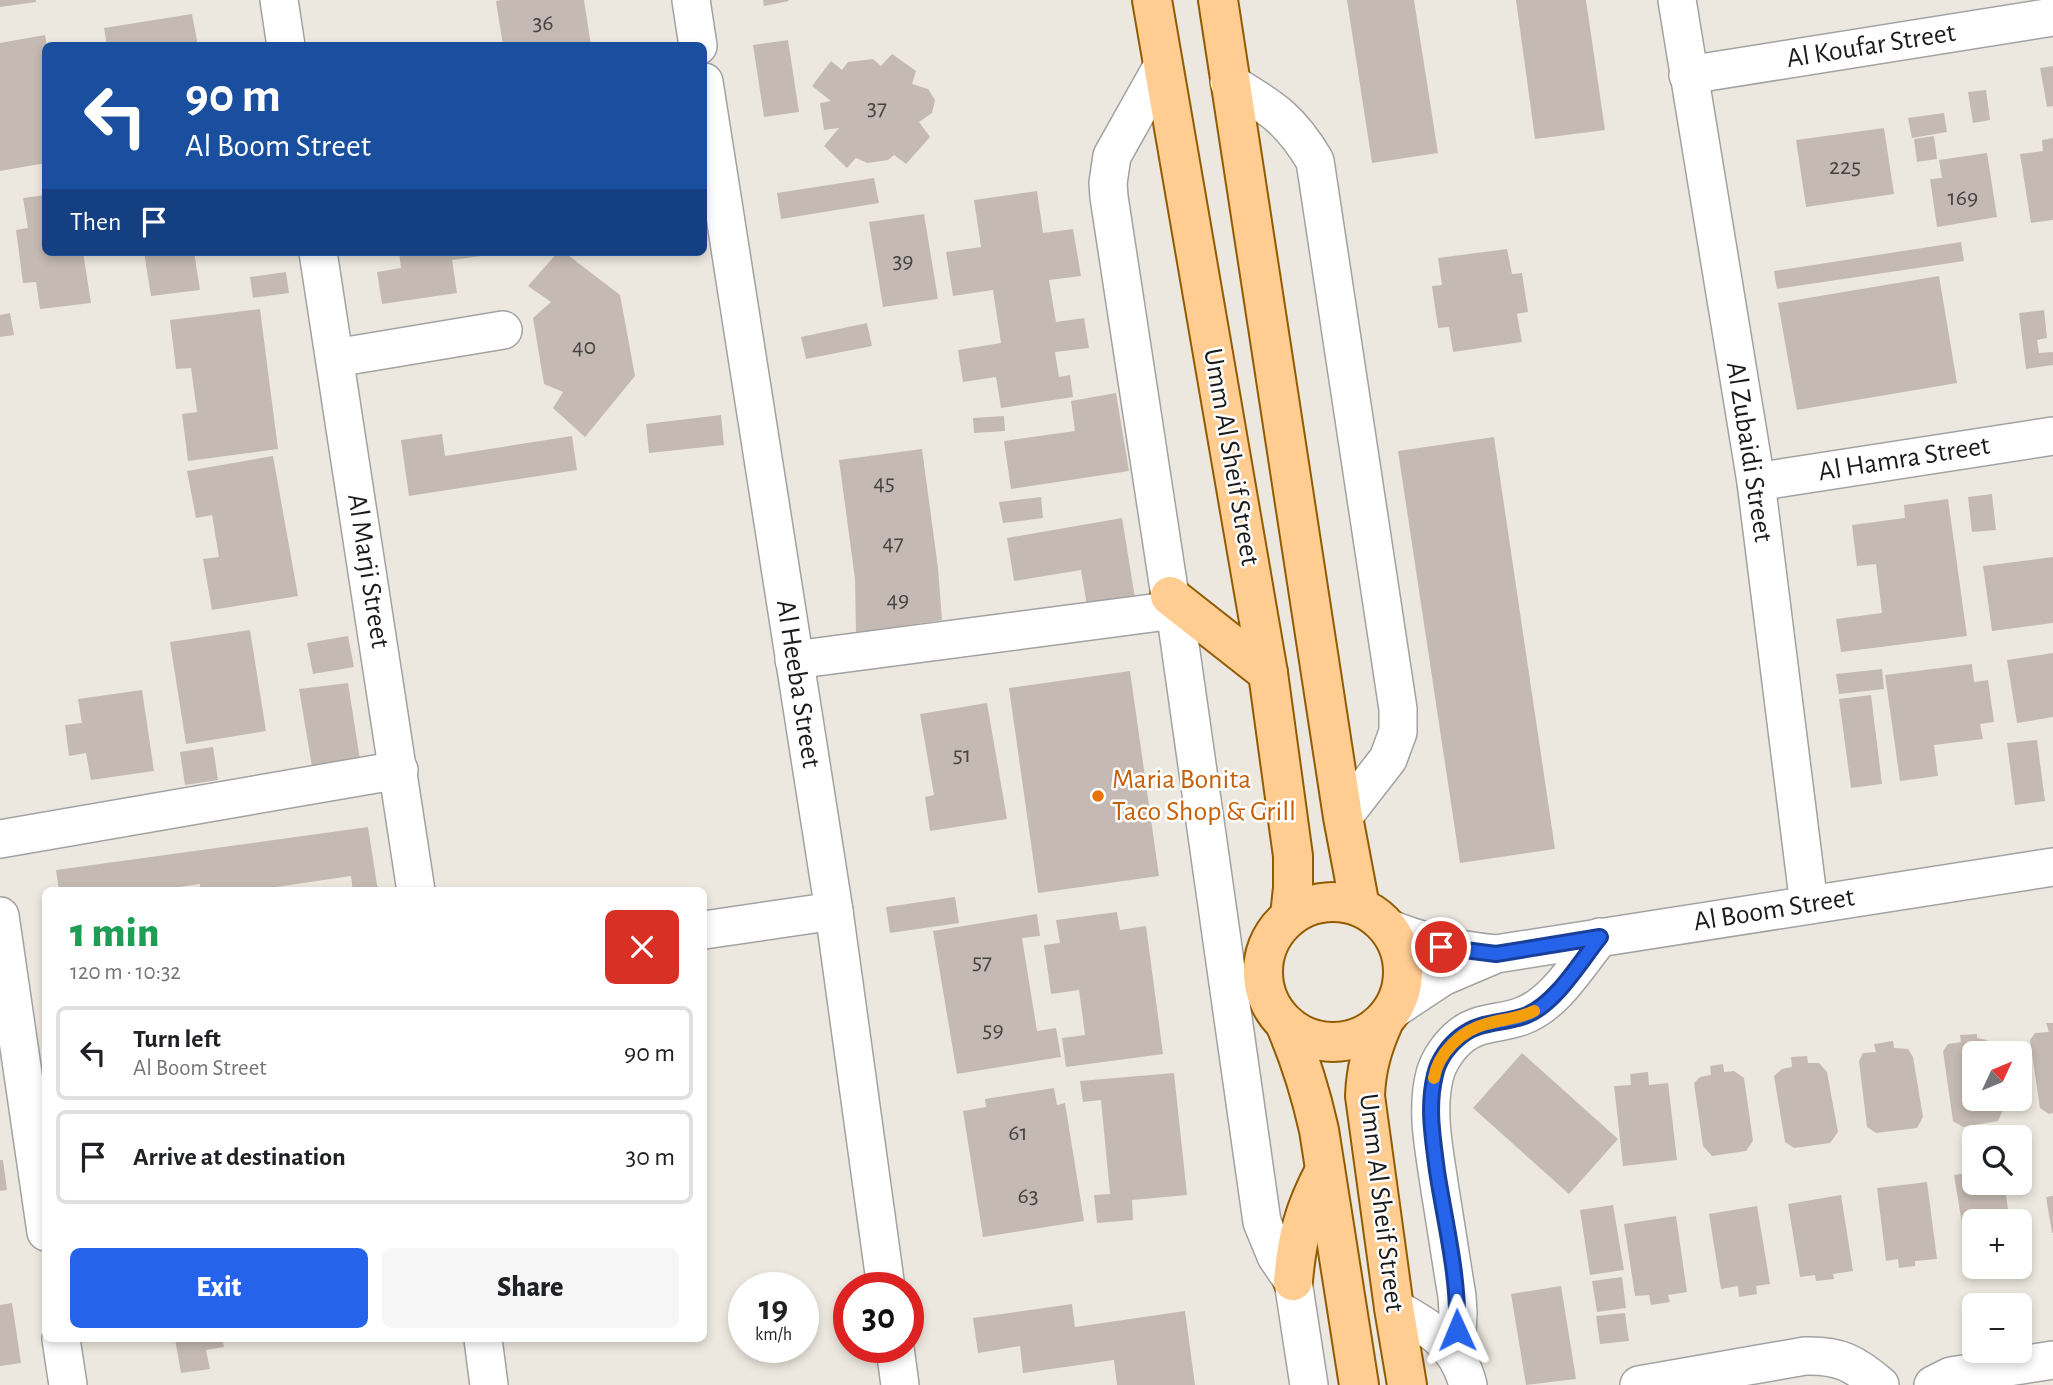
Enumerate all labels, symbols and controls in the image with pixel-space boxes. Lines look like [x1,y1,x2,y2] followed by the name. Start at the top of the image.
[532,11,554,35] house number: 36
[1785,19,1957,73] street label: Al Koufar Street
[70,70,161,161] icon: left
[185,72,281,121] text: 90 m
[867,96,887,120] house number: 37
[185,130,371,162] text: Al Boom Street
[1829,155,1861,179] house number: 225
[1948,186,1978,210] house number: 169
[135,203,173,241] icon: arrive
[70,209,121,235] text: Then
[892,249,914,273] house number: 39
[572,335,596,359] house number: 40
[1198,346,1264,568] street label: Umm Al Sheif Street
[1721,360,1777,544] street label: Al Zubaidi Street
[1816,432,1992,486] street label: Al Hamra Street
[873,471,895,495] house number: 45
[342,492,394,650] street label: Al Marji Street
[882,531,904,555] house number: 47
[887,588,909,612] house number: 49
[771,598,825,770] street label: Al Heeba Street
[953,743,971,767] house number: 51
[1112,766,1296,826] place label: Maria Bonita Taco Shop & Grill
[1090,788,1106,804] marker: Maria Bonita Taco Shop & Grill
[1691,883,1857,937] street label: Al Boom Street
[605,910,679,984] button: close
[70,912,159,954] text: 1 min
[1411,917,1471,977] pin
[1422,928,1460,966] icon: arrive
[972,950,992,974] house number: 57
[70,961,181,984] text: 120 m · 10:32
[982,1018,1004,1042] house number: 59
[133,1026,221,1052] text: Turn left
[74,1034,112,1072] icon: left
[624,1040,675,1066] text: 90 m
[1962,1041,2032,1111] north arrow
[1962,1041,2032,1363] map controls
[133,1057,267,1080] text: Al Boom Street
[1354,1092,1408,1314] street label: Umm Al Sheif Street
[1008,1121,1028,1145] house number: 61
[1962,1125,2032,1195] button: search
[74,1138,112,1176] icon: arrive
[133,1144,346,1170] text: Arrive at destination
[625,1144,675,1170] text: 30 m
[1017,1184,1039,1208] house number: 63
[1962,1209,2032,1279] button: +
[70,1248,368,1328] button: Exit
[382,1248,679,1328] button: Share
[833,1272,924,1363] speed limit sign: 30
[759,1291,788,1326] text: 19
[1420,1293,1494,1367] position arrow
[1962,1293,2032,1363] button: −
[755,1326,792,1344] text: km/h

